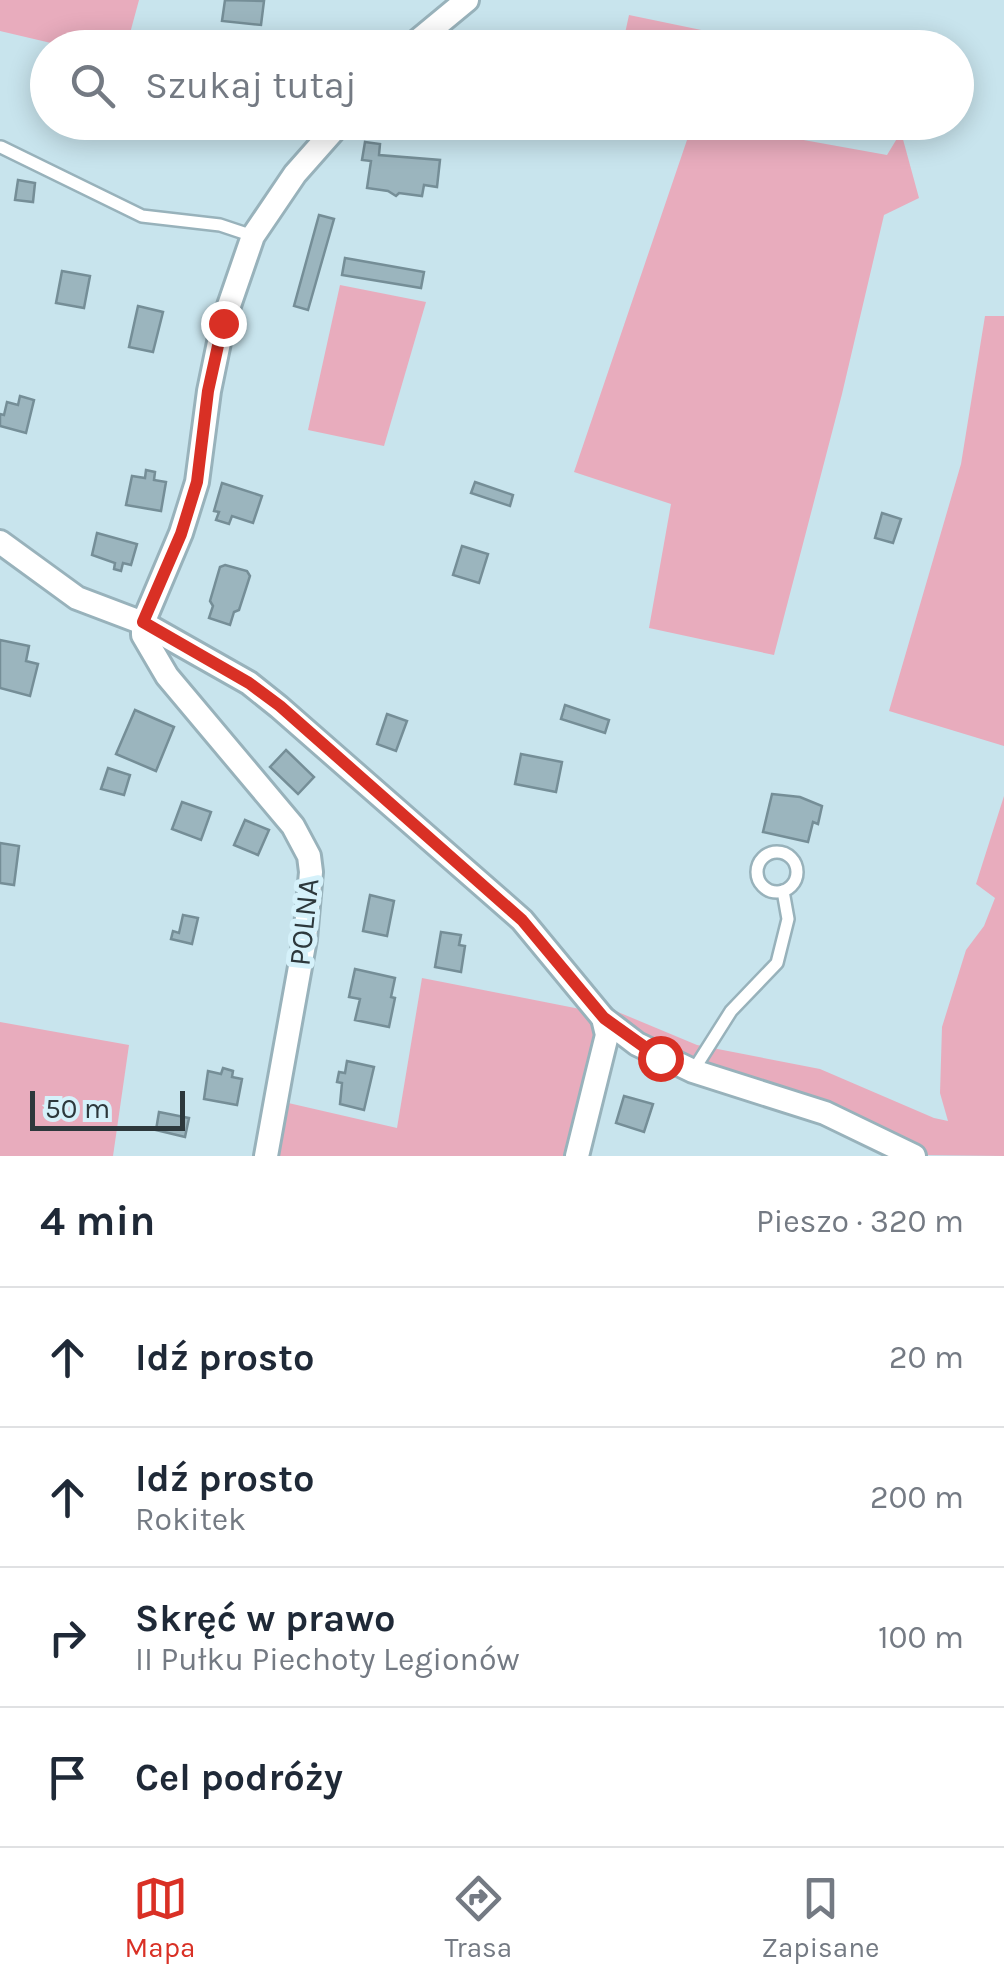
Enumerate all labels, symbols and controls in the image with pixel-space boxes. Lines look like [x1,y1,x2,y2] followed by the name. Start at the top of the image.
[30,30,974,140] search box
[65,58,120,113] icon: search
[145,63,357,108] text: Szukaj tutaj
[201,301,247,347] route end
[282,876,326,968] street label: POLNA
[638,1036,684,1082] route start
[30,1086,185,1130] scale bar
[45,1092,110,1125] text: 50 m
[40,1196,155,1246] text: 4 min
[756,1203,964,1240] text: Pieszo · 320 m
[40,1330,95,1385] icon: ahead
[135,1335,314,1380] text: Idź prosto
[889,1339,964,1376] text: 20 m
[135,1456,314,1501] text: Idź prosto
[40,1470,95,1525] icon: ahead
[870,1479,964,1516] text: 200 m
[135,1501,246,1538] text: Rokitek
[135,1596,396,1641] text: Skręć w prawo
[40,1610,95,1665] icon: right
[878,1619,964,1656] text: 100 m
[135,1641,520,1678] text: II Pułku Piechoty Legionów
[40,1750,95,1805] icon: arrive
[135,1755,343,1800] text: Cel podróży
[125,1871,195,1964] tab: Mapa
[445,1871,512,1964] tab: Trasa
[761,1871,879,1964] tab: Zapisane

